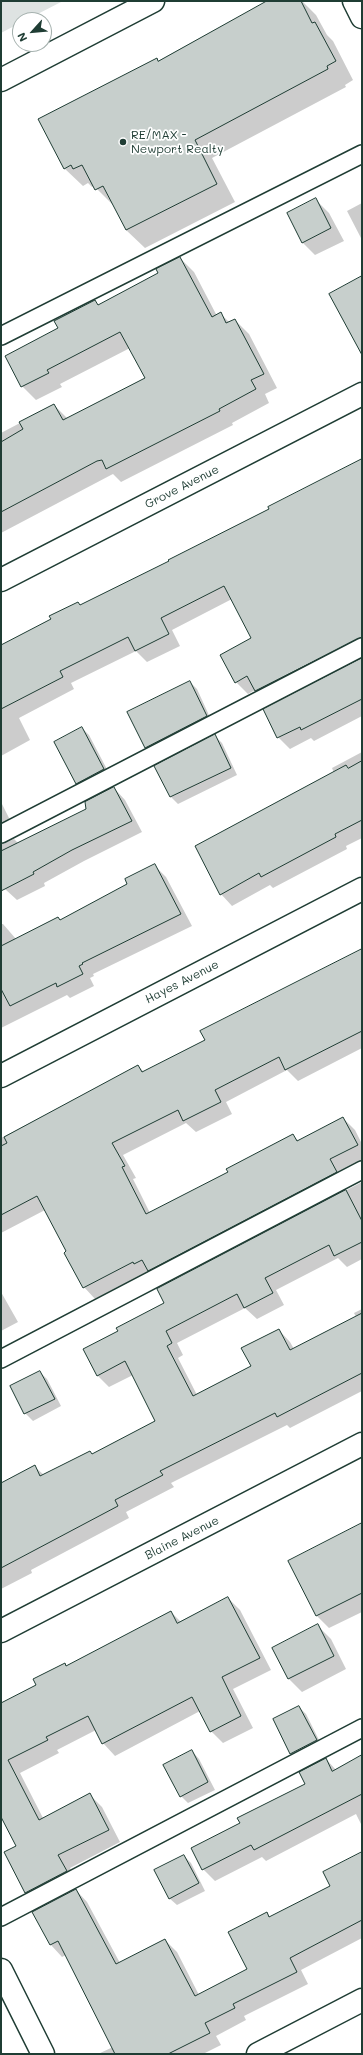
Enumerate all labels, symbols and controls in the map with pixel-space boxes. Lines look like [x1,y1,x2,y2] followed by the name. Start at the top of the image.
[12,12,52,52] north arrow
[13,30,30,44] text: N
[131,128,223,156] place label: RE/MAX - Newport Realty
[118,137,128,147] marker: RE/MAX - Newport Realty
[143,462,221,512] street label: Grove Avenue
[143,957,221,1007] street label: Hayes Avenue
[143,1513,221,1563] street label: Blaine Avenue

